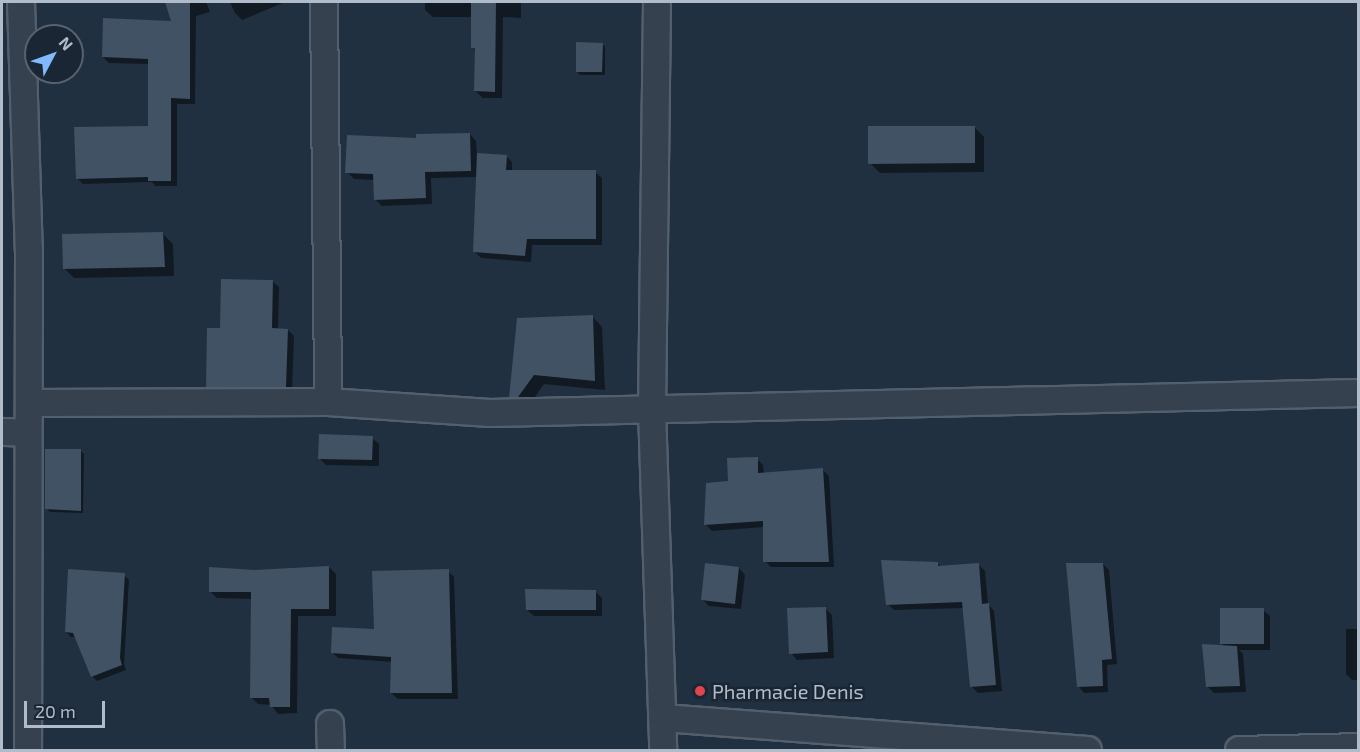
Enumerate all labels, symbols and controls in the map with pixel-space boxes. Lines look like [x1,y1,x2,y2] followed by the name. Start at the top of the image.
[24,24,84,84] north arrow
[55,33,77,54] text: N
[712,679,864,703] place label: Pharmacie Denis
[693,684,707,698] marker: Pharmacie Denis
[27,689,108,727] scale bar
[35,700,76,722] text: 20 m

